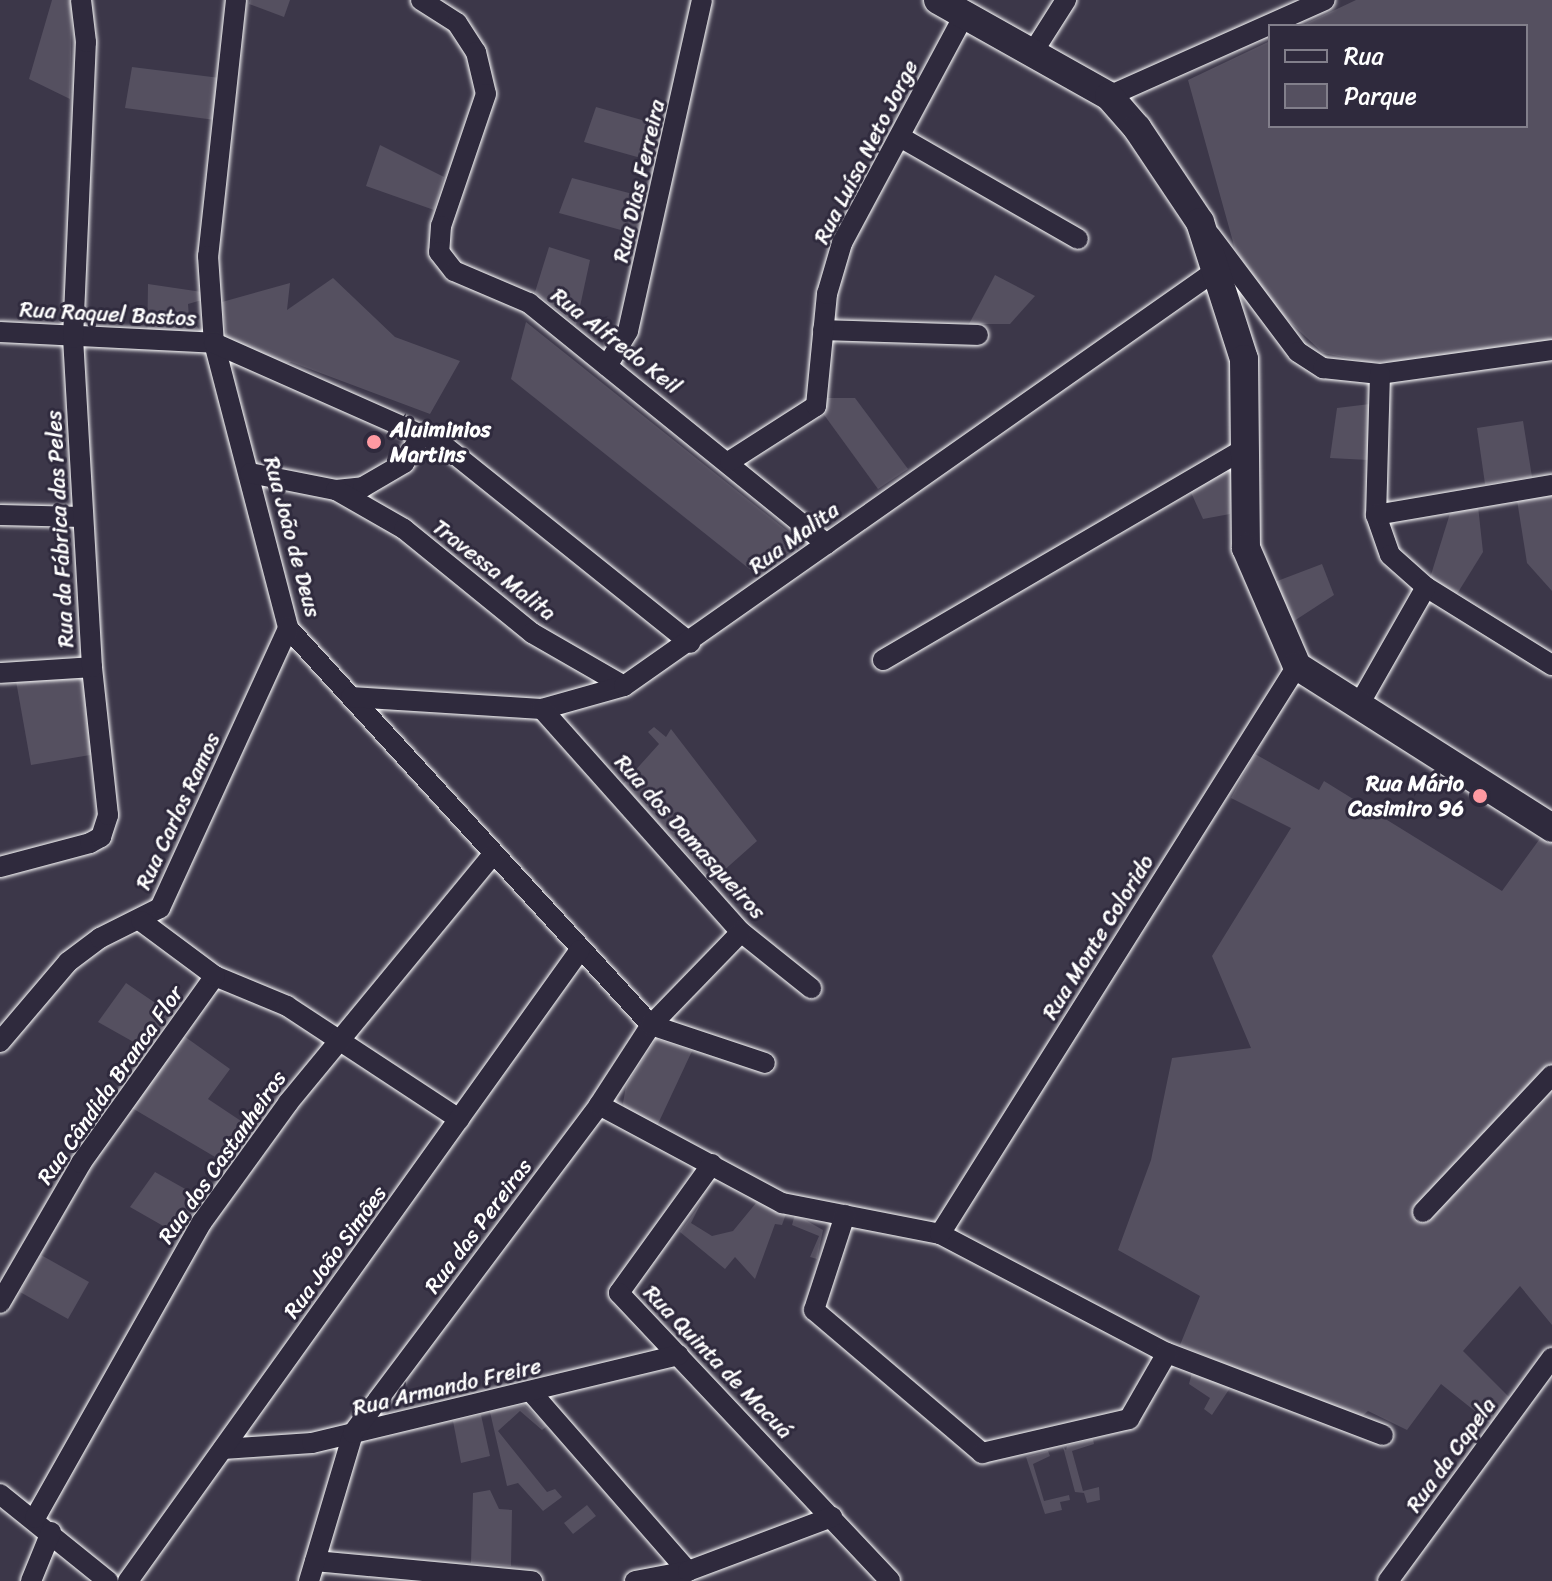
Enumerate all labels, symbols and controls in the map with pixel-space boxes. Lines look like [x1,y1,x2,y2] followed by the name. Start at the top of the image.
[1268,24,1528,128] legend
[1344,35,1383,77] text: Rua
[808,56,924,248] street label: Rua Luísa Neto Jorge
[1344,75,1417,117] text: Parque
[607,97,671,265] street label: Rua Dias Ferreira
[546,282,686,400] street label: Rua Alfredo Keil
[19,296,197,332] street label: Rua Raquel Bastos
[41,409,79,649] street label: Rua da Fábrica das Peles
[390,416,491,468] place label: Aluiminios Martins
[365,433,383,451] marker: Aluiminios Martins
[258,453,326,621] street label: Rua João de Deus
[744,497,844,579] street label: Rua Malita
[427,513,561,627] street label: Travessa Malita
[130,728,226,894] street label: Rua Carlos Ramos
[609,749,771,925] street label: Rua dos Damasqueiros
[1348,770,1464,822] place label: Rua Mário Casimiro 96
[1471,787,1489,805] marker: Rua Mário Casimiro 96
[1037,850,1159,1024] street label: Rua Monte Colorido
[31,981,189,1189] street label: Rua Cândida Branca Flor
[152,1065,292,1249] street label: Rua dos Castanheiros
[419,1154,537,1298] street label: Rua das Pereiras
[277,1179,393,1325] street label: Rua João Simões
[638,1280,798,1444] street label: Rua Quinta de Macuá
[351,1353,543,1421] street label: Rua Armando Freire
[1401,1393,1501,1517] street label: Rua da Capela

